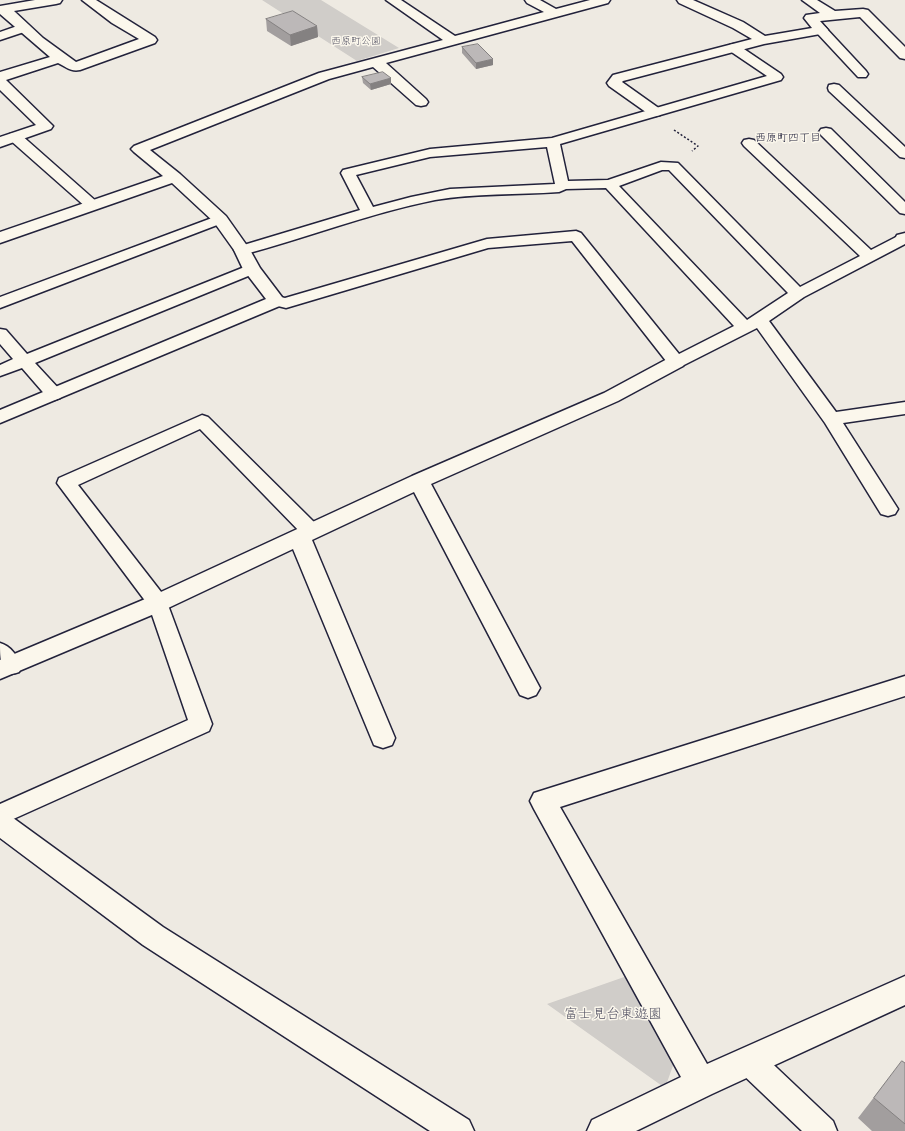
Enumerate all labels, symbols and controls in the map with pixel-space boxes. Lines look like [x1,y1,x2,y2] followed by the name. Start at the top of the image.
[331,35,381,47] park label: 西原町公園
[755,131,821,145] district label: 西原町四丁目
[564,1006,662,1022] park label: 富士見台東遊園

